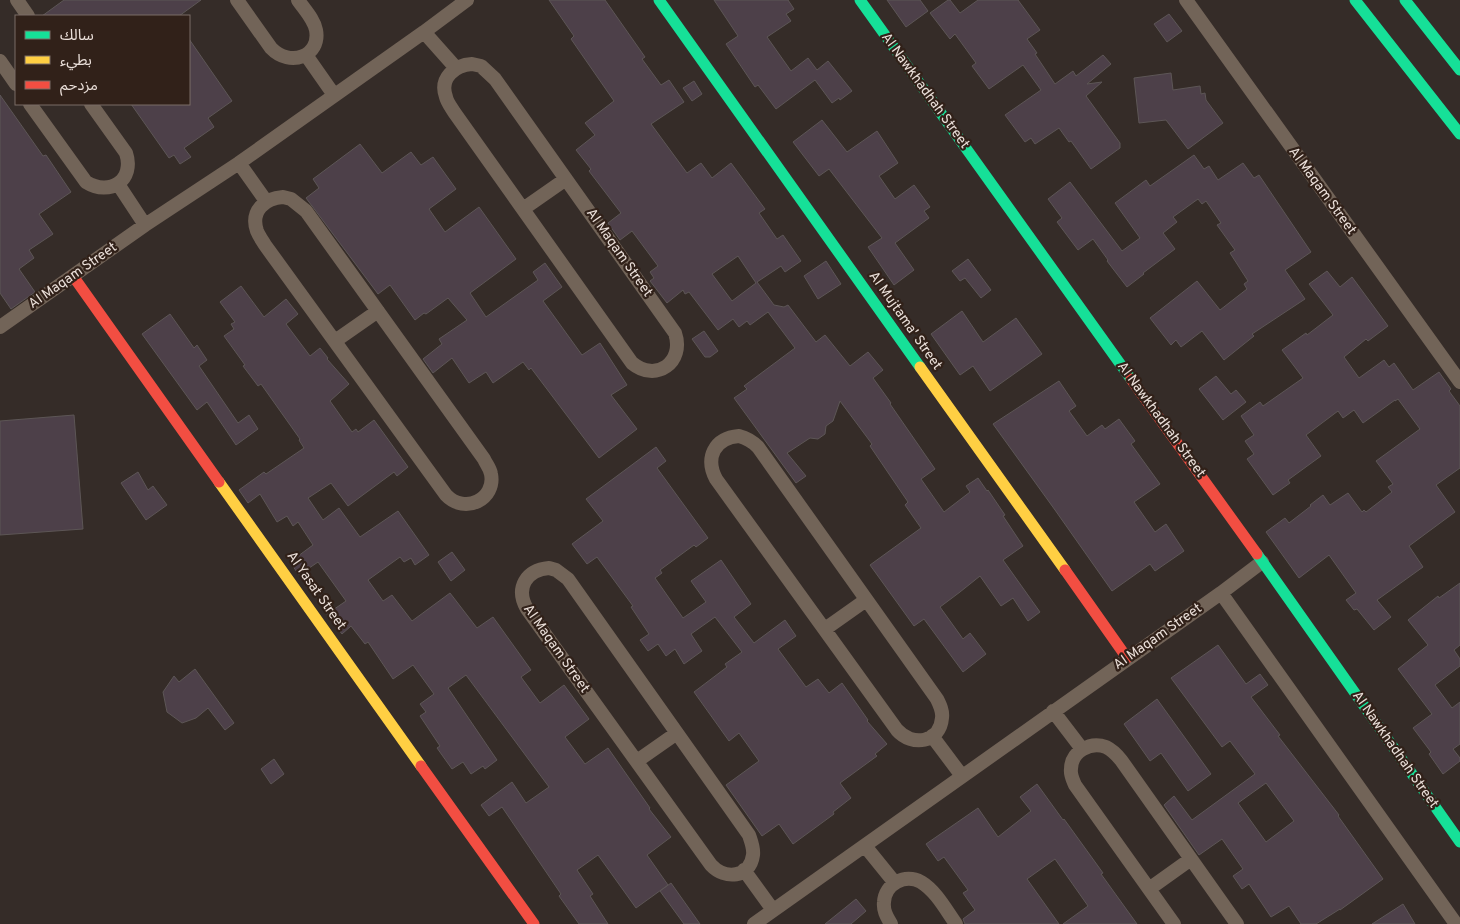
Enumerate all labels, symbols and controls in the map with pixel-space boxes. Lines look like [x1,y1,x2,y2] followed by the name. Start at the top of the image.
[15,15,190,105] legend
[60,27,94,46] text: سالك
[877,30,973,152] street label: Al Nawkhadhah Street
[60,52,92,71] text: بطيء
[60,77,98,96] text: مزدحم
[1285,144,1359,238] street label: Al Maqam Street
[582,205,656,301] street label: Al Maqam Street
[25,239,121,313] street label: Al Maqam Street
[865,268,945,374] street label: Al Mujtama' Street
[1113,359,1209,481] street label: Al Nawkhadhah Street
[283,548,349,634] street label: Al Yasat Street
[1110,600,1206,674] street label: Al Maqam Street
[519,601,593,697] street label: Al Maqam Street
[1348,688,1442,812] street label: Al Nawkhadhah Street

